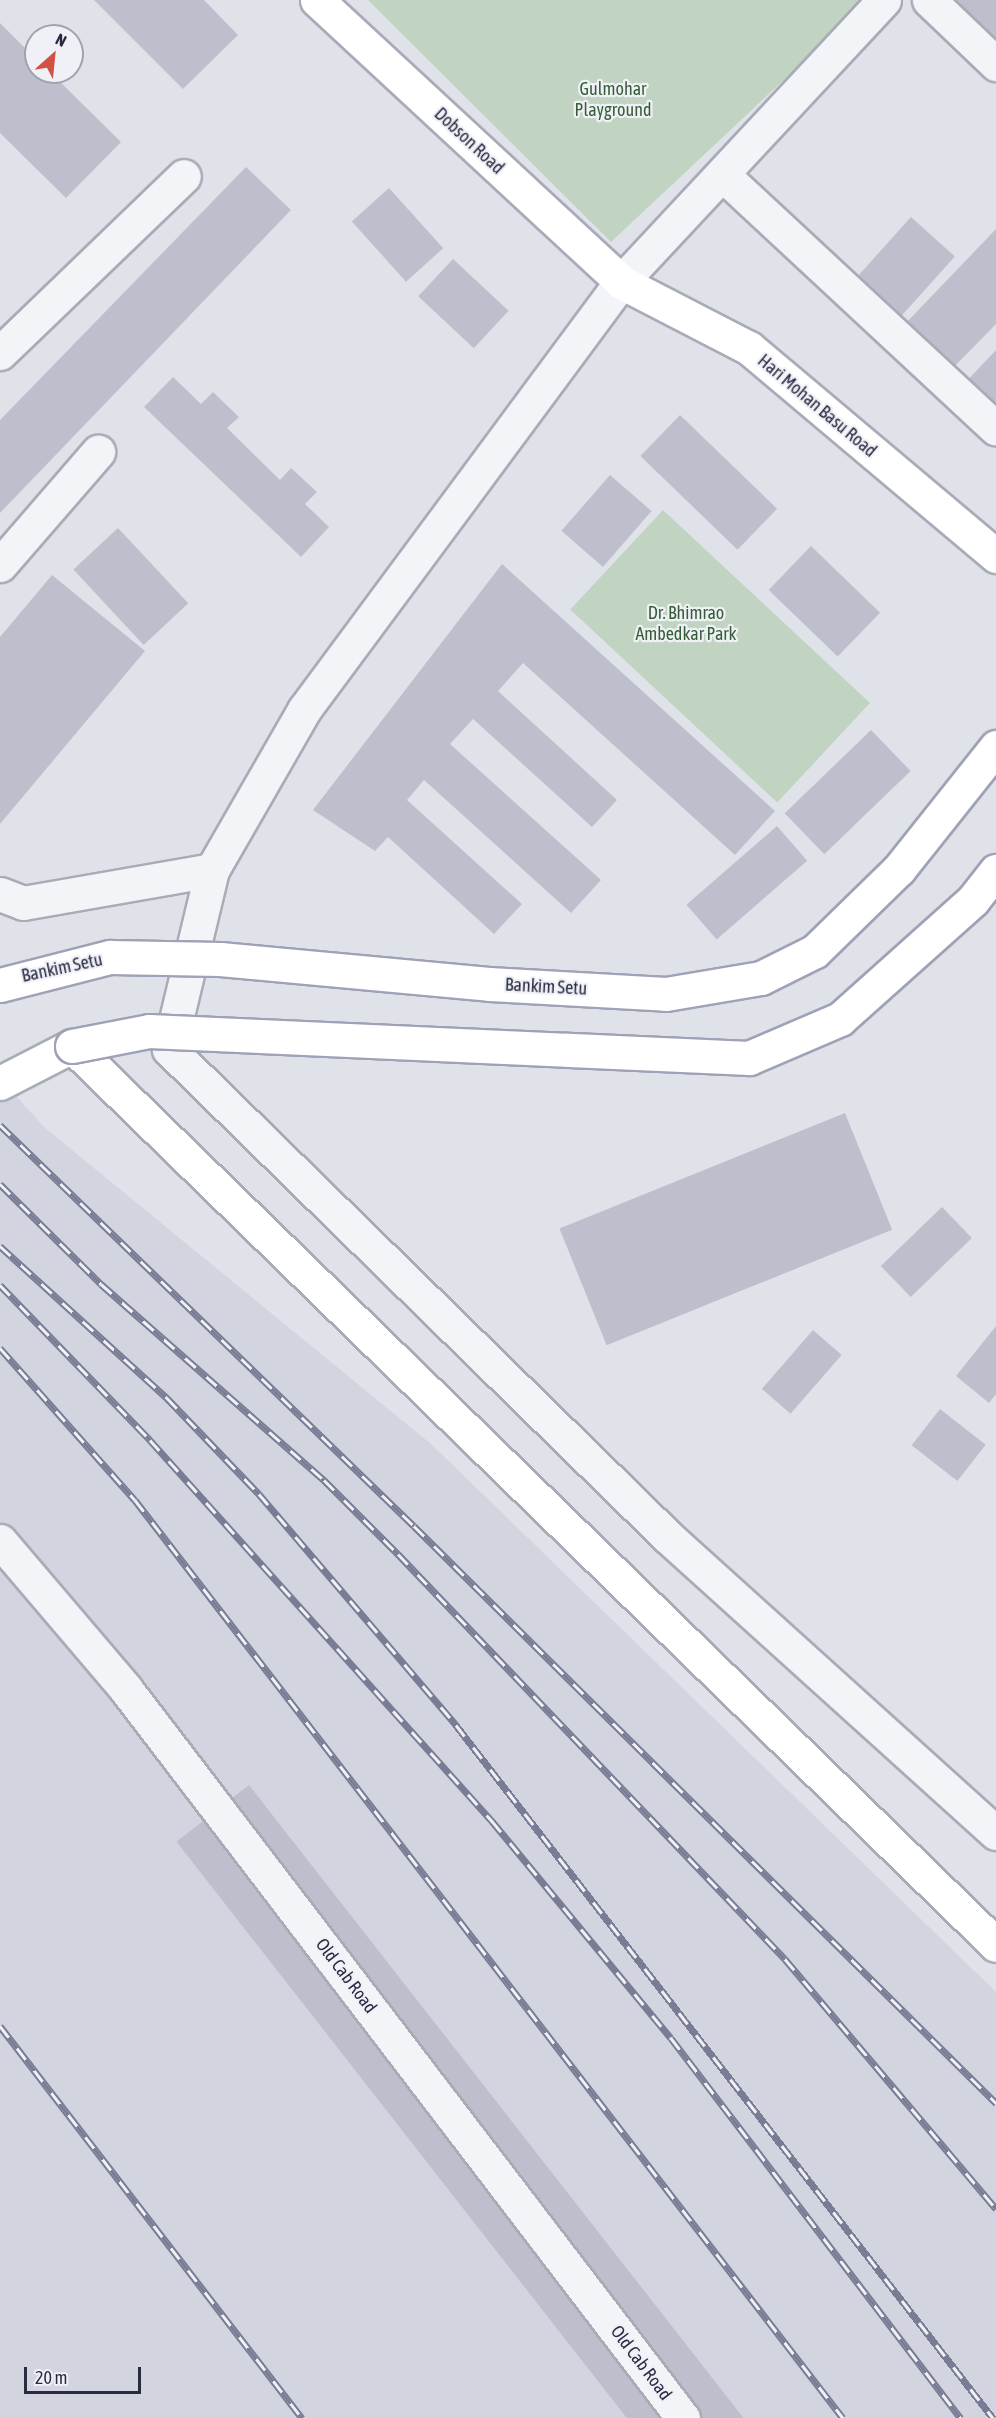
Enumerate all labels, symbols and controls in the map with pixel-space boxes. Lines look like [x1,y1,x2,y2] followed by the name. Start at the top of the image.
[24,24,84,84] north arrow
[53,30,70,50] text: N
[575,79,651,122] park label: Gulmohar Playground
[430,103,508,179] street label: Dobson Road
[753,350,881,462] street label: Hari Mohan Basu Road
[635,603,737,646] park label: Dr. Bhimrao Ambedkar Park
[20,949,104,987] street label: Bankim Setu
[504,974,588,1000] street label: Bankim Setu
[311,1934,381,2018] street label: Old Cab Road
[606,2321,676,2405] street label: Old Cab Road
[27,2355,144,2393] scale bar
[35,2367,67,2388] text: 20 m

